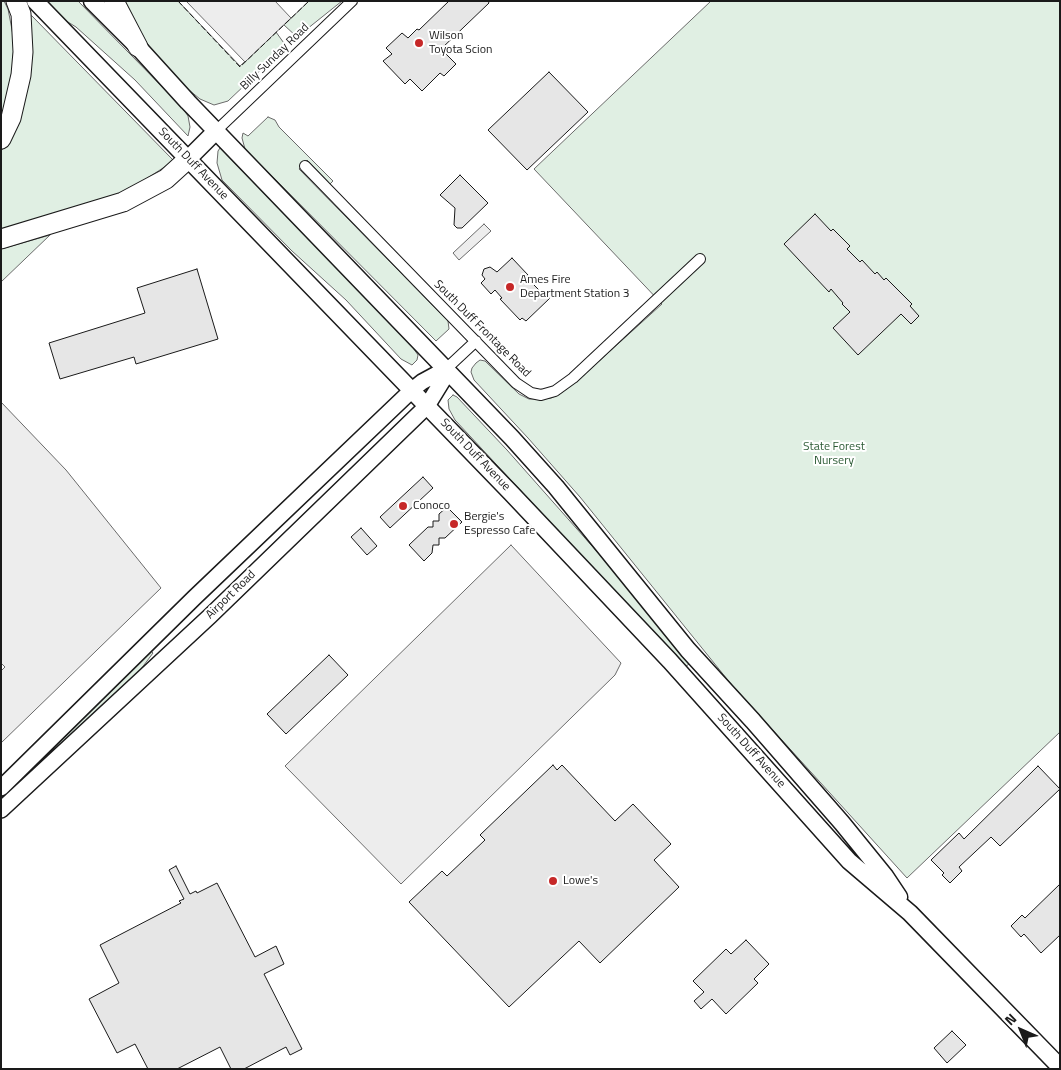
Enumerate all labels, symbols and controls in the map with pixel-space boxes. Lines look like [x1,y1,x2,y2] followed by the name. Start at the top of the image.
[238,21,312,93] street label: Billy Sunday Road
[429,29,492,57] place label: Wilson Toyota Scion
[413,37,425,49] marker: Wilson Toyota Scion
[155,125,231,203] street label: South Duff Avenue
[520,273,629,301] place label: Ames Fire Department Station 3
[431,278,533,380] street label: South Duff Frontage Road
[504,281,516,293] marker: Ames Fire Department Station 3
[437,416,513,494] street label: South Duff Avenue
[803,440,865,468] park label: State Forest Nursery
[413,499,450,513] place label: Conoco
[397,500,409,512] marker: Conoco
[464,510,535,538] place label: Bergie's Espresso Cafe
[448,518,460,530] marker: Bergie's Espresso Cafe
[203,568,259,622] street label: Airport Road
[714,711,788,791] street label: South Duff Avenue
[563,874,598,888] place label: Lowe's
[547,875,559,887] marker: Lowe's
[996,1005,1046,1055] north arrow
[999,1008,1021,1030] text: N

